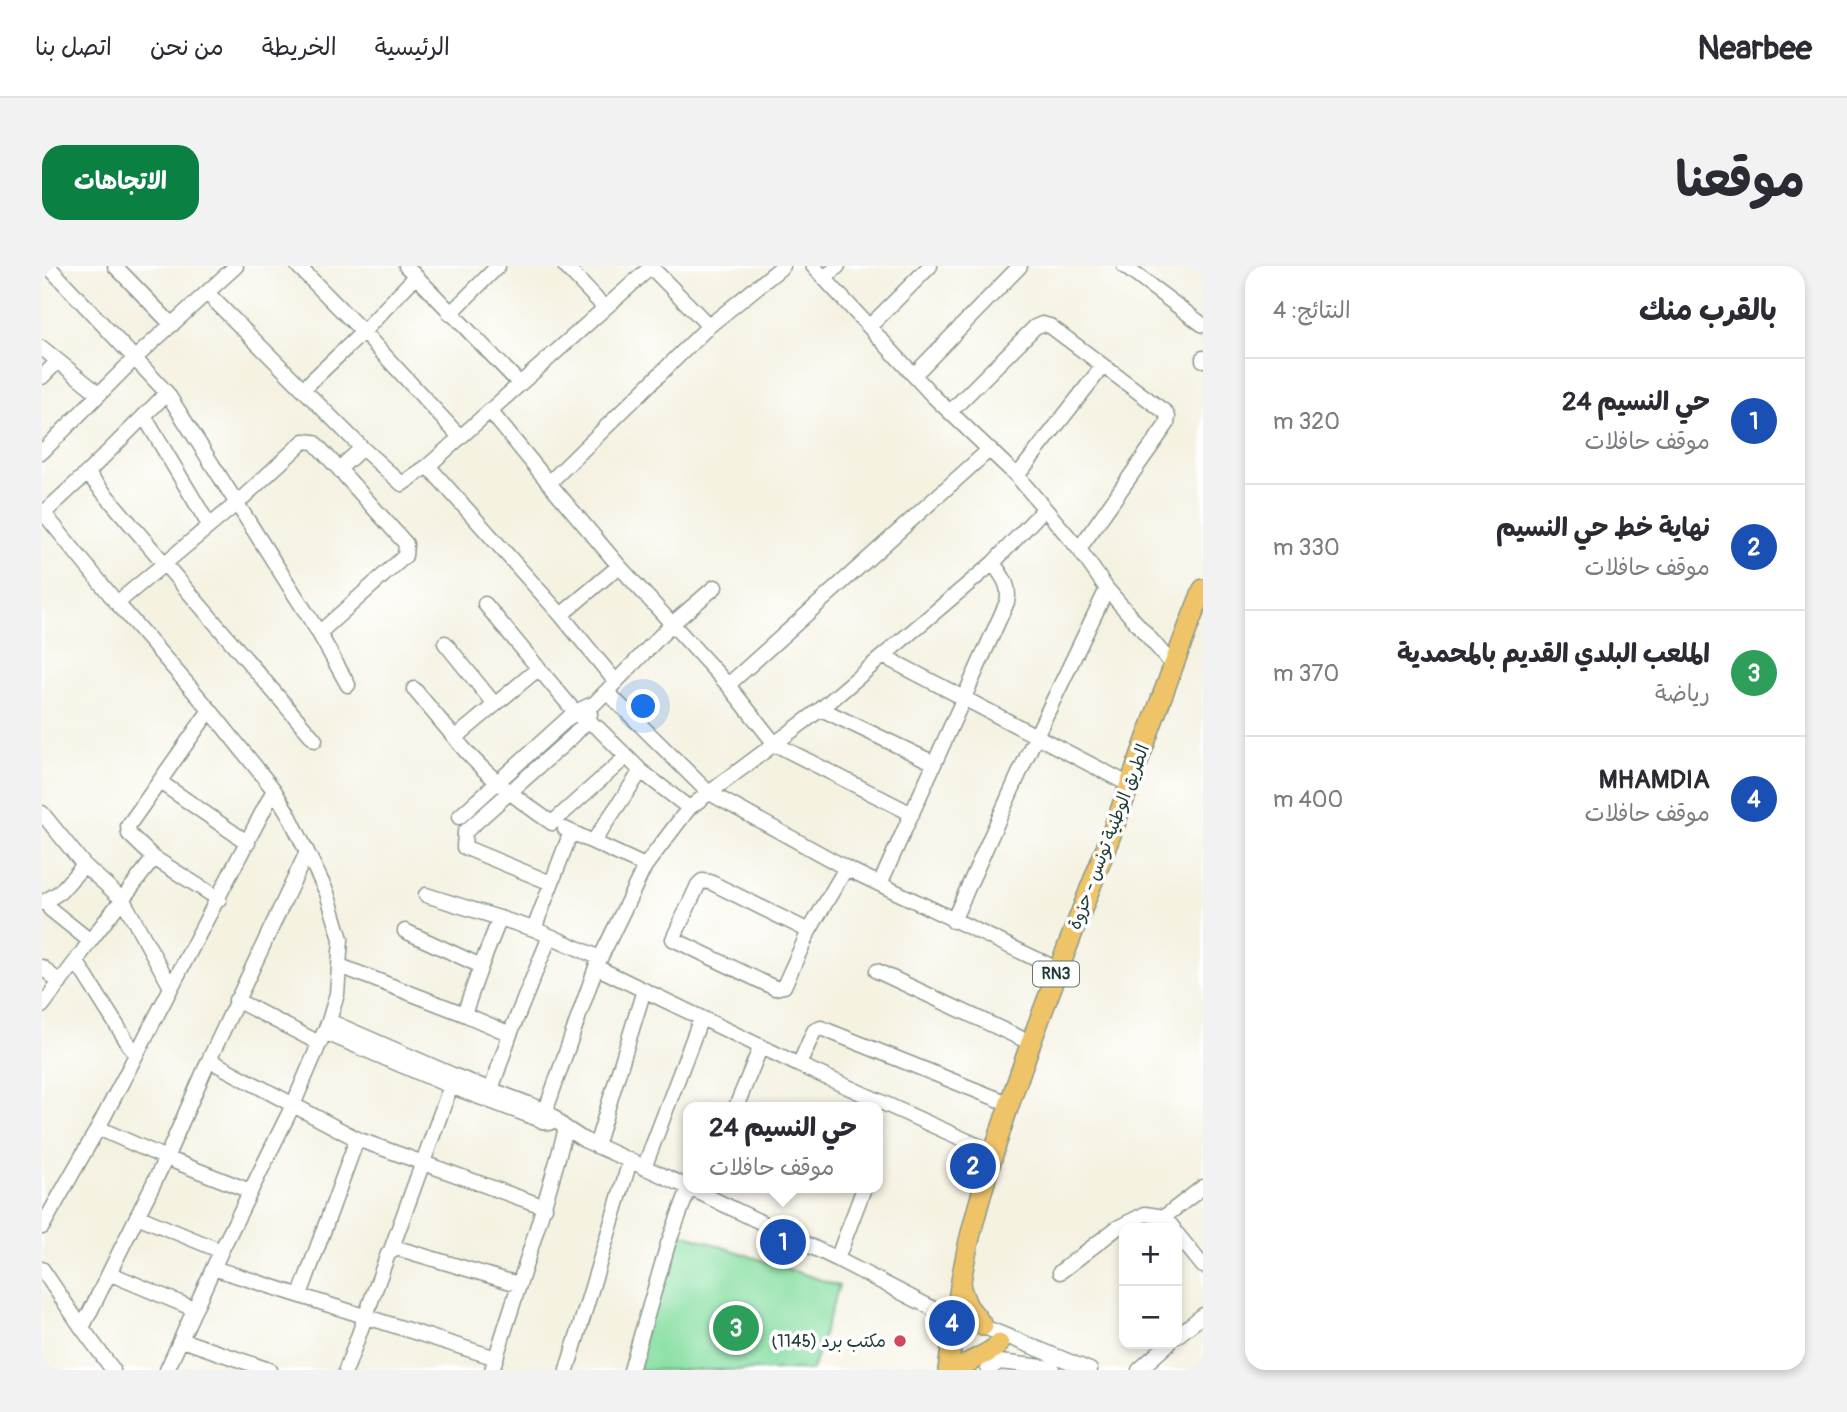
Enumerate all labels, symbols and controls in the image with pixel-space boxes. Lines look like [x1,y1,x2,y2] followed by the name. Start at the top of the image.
[1698,28,1812,69] text: Nearbee
[35,33,112,62] text: اتصل بنا
[150,33,224,62] text: من نحن
[262,33,337,62] text: الخريطة
[375,33,450,62] text: الرئيسية
[42,145,199,220] button: الاتجاهات
[1675,150,1805,211] text: موقعنا
[1639,292,1777,329] text: بالقرب منك
[1273,296,1351,325] text: النتائج: 4
[1562,386,1710,418] text: حي النسيم 24
[1273,407,1340,436] text: 320 m
[1750,407,1759,436] text: 1
[1585,427,1710,456] text: موقف حافلات
[1496,512,1710,544] text: نهاية خط حي النسيم
[1273,533,1340,562] text: 330 m
[1748,533,1760,562] text: 2
[1585,553,1710,582] text: موقف حافلات
[1397,638,1710,670] text: الملعب البلدي القديم بالمحمدية
[1273,659,1339,688] text: 370 m
[1748,659,1760,688] text: 3
[1655,679,1710,708] text: رياضة
[626,689,660,723] your location
[1063,741,1155,933] street label: الطريق الوطنية تونس - حزوة
[1599,764,1710,796] text: MHAMDIA
[1273,785,1343,814] text: 400 m
[1747,785,1761,814] text: 4
[1585,799,1710,828] text: موقف حافلات
[1033,961,1079,986] road number: RN3
[683,1102,883,1193] popup
[709,1112,857,1144] text: حي النسيم 24
[950,1140,996,1192] pin: 2
[709,1153,834,1182] text: موقف حافلات
[760,1216,806,1268] pin: 1
[1119,1223,1182,1349] map controls
[1119,1223,1182,1286] button: +
[1119,1286,1182,1349] button: −
[929,1297,975,1349] pin: 4
[713,1302,759,1354] pin: 3
[771,1330,886,1353] place label: مكتب برد (1145)
[892,1333,908,1349] marker: مكتب برد (1145)

